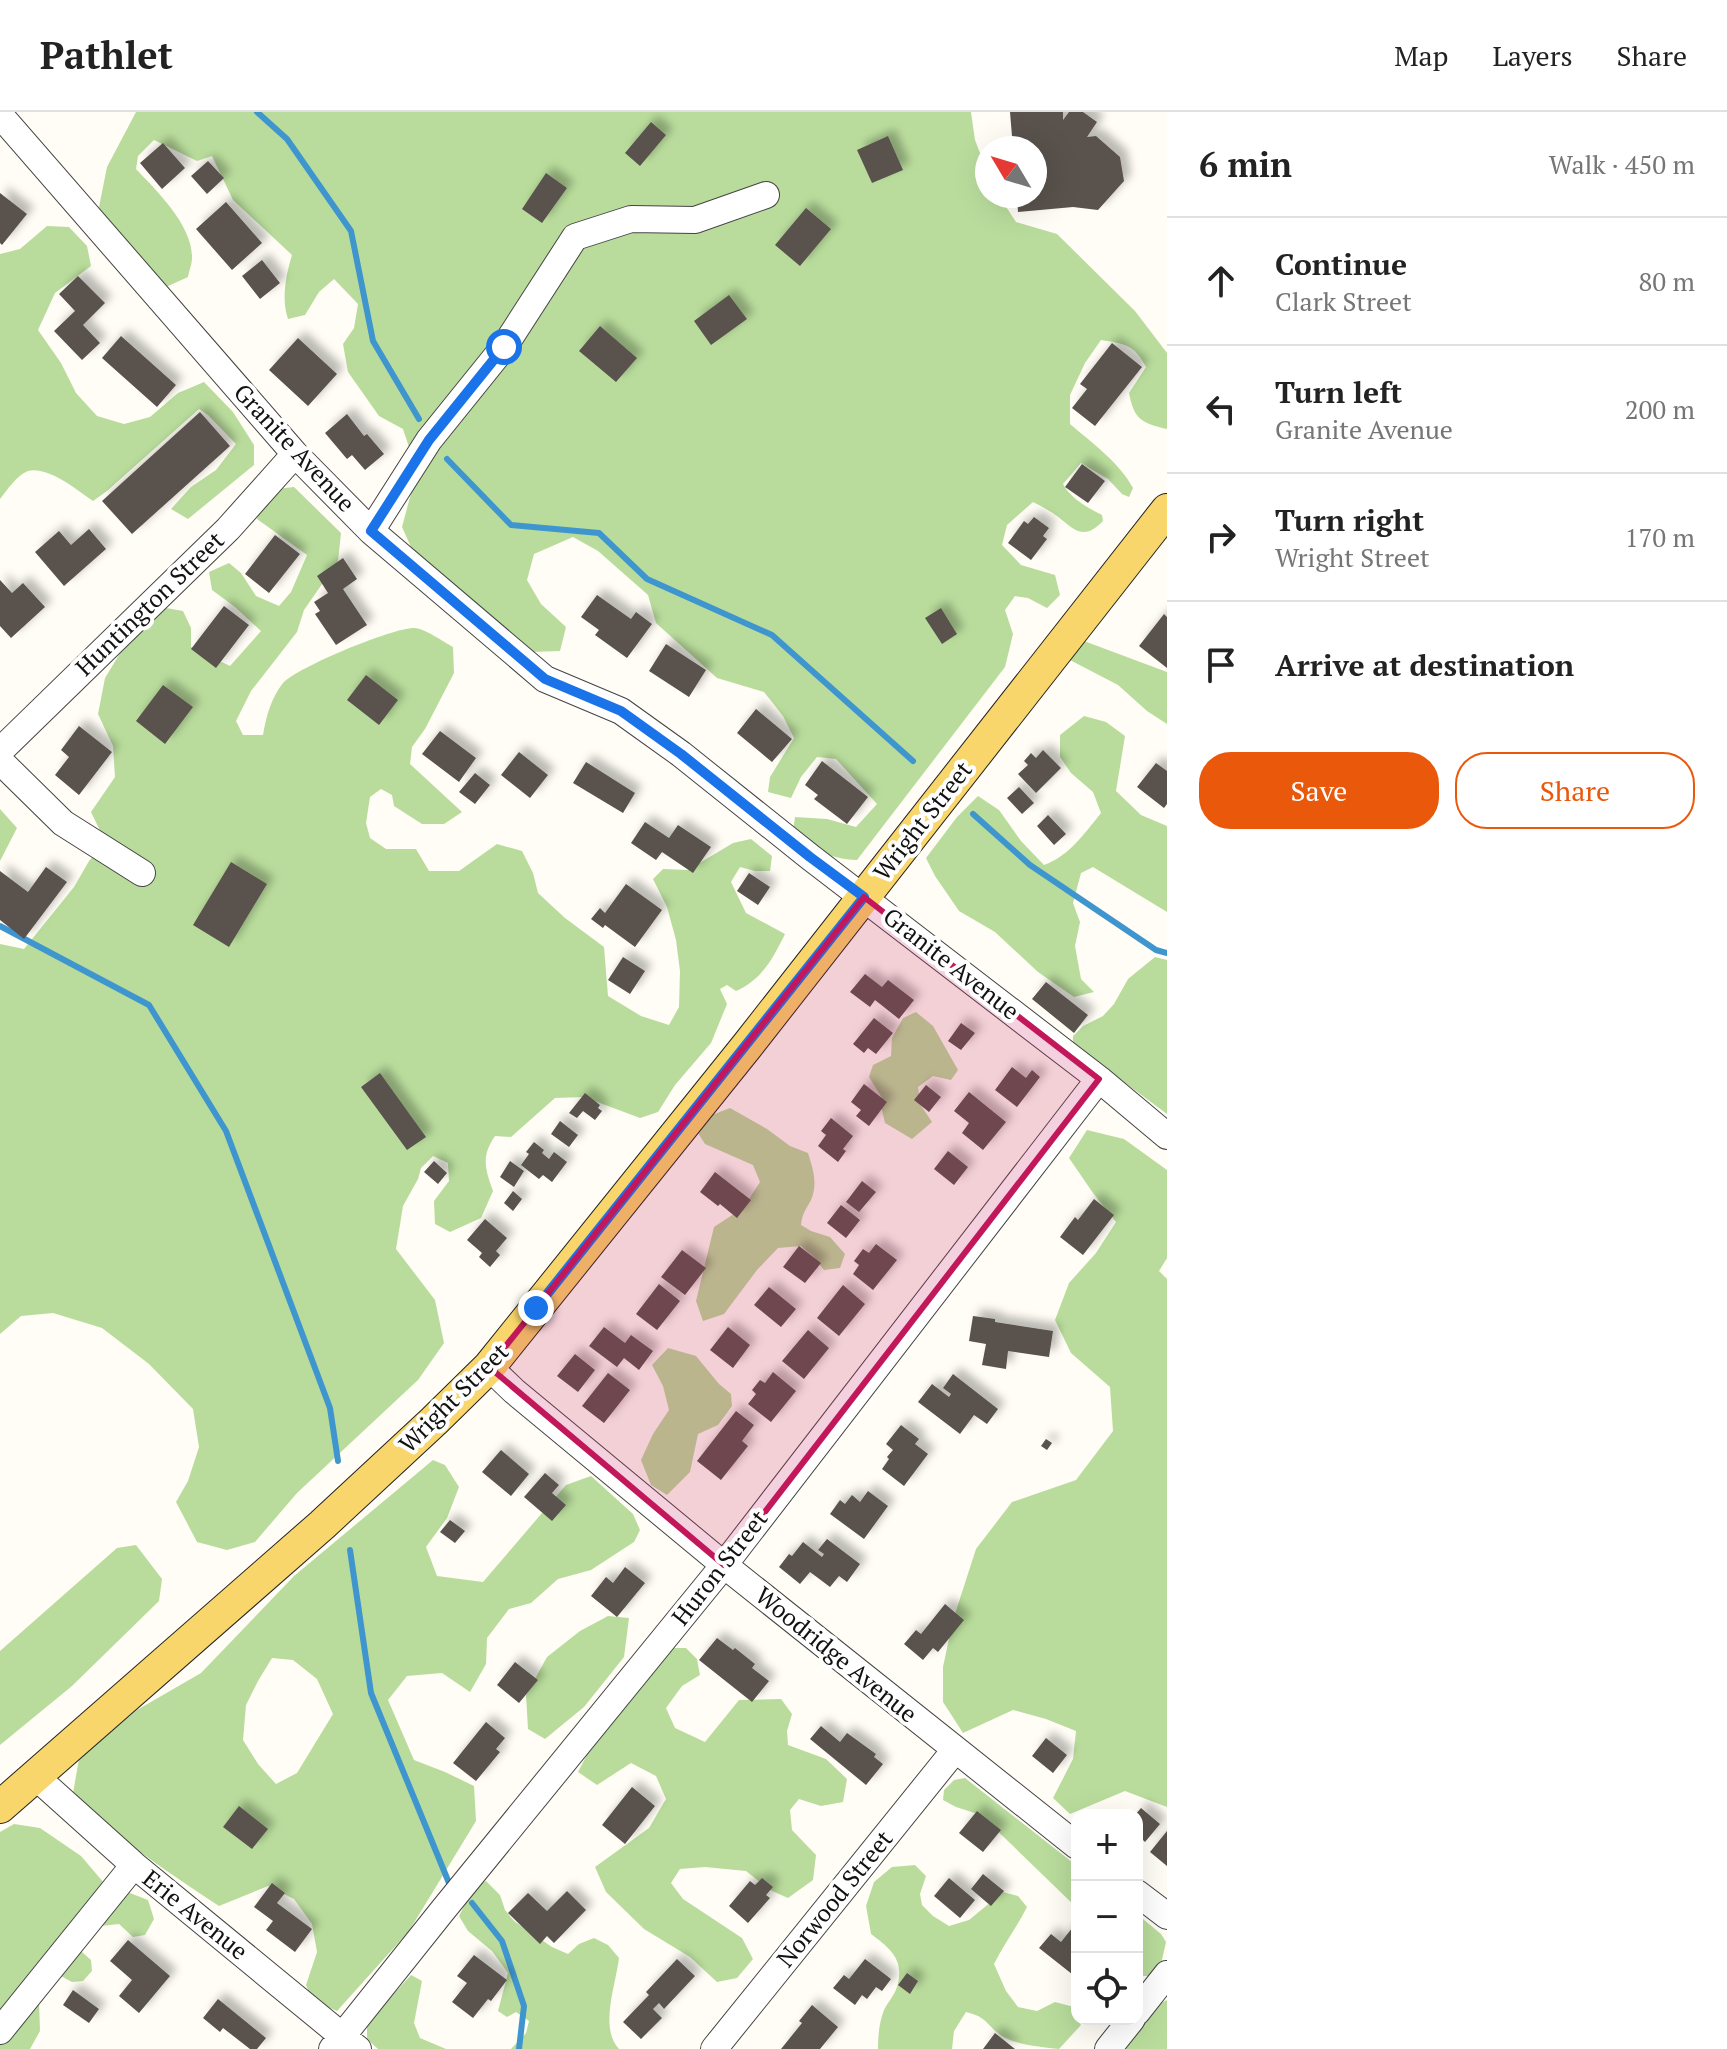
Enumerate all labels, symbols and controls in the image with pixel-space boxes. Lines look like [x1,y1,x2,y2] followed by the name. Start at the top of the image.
[40,30,173,80] text: Pathlet
[1394,37,1448,74] text: Map
[1492,37,1573,74] text: Layers
[1617,37,1687,74] text: Share
[975,136,1047,208] north arrow
[1199,142,1292,187] text: 6 min
[1549,147,1695,181] text: Walk · 450 m
[1275,244,1407,284] text: Continue
[1199,259,1243,303] icon: ahead
[1639,264,1695,298] text: 80 m
[1275,284,1412,318] text: Clark Street
[486,329,522,365] route start
[1275,372,1402,412] text: Turn left
[227,376,362,518] street label: Granite Avenue
[1199,387,1243,431] icon: left
[1625,392,1695,426] text: 200 m
[1275,412,1453,446] text: Granite Avenue
[1275,500,1424,540] text: Turn right
[1199,515,1243,559] icon: right
[1625,520,1695,554] text: 170 m
[68,524,231,682] street label: Huntington Street
[1275,540,1430,574] text: Wright Street
[1199,643,1243,687] icon: arrive
[1275,645,1574,685] text: Arrive at destination
[1199,752,1439,829] button: Save
[1455,752,1695,829] button: Share
[866,754,979,886] street label: Wright Street
[877,900,1026,1026] street label: Granite Avenue
[518,1290,554,1326] route end
[391,1335,515,1459] street label: Wright Street
[664,1503,774,1632] street label: Huron Street
[749,1579,924,1729] street label: Woodridge Avenue
[1071,1809,1143,2025] map controls
[1071,1809,1143,1881] button: +
[769,1823,899,1973] street label: Norwood Street
[136,1862,255,1966] street label: Erie Avenue
[1071,1881,1143,1953] button: −
[1071,1953,1143,2025] button: locate

